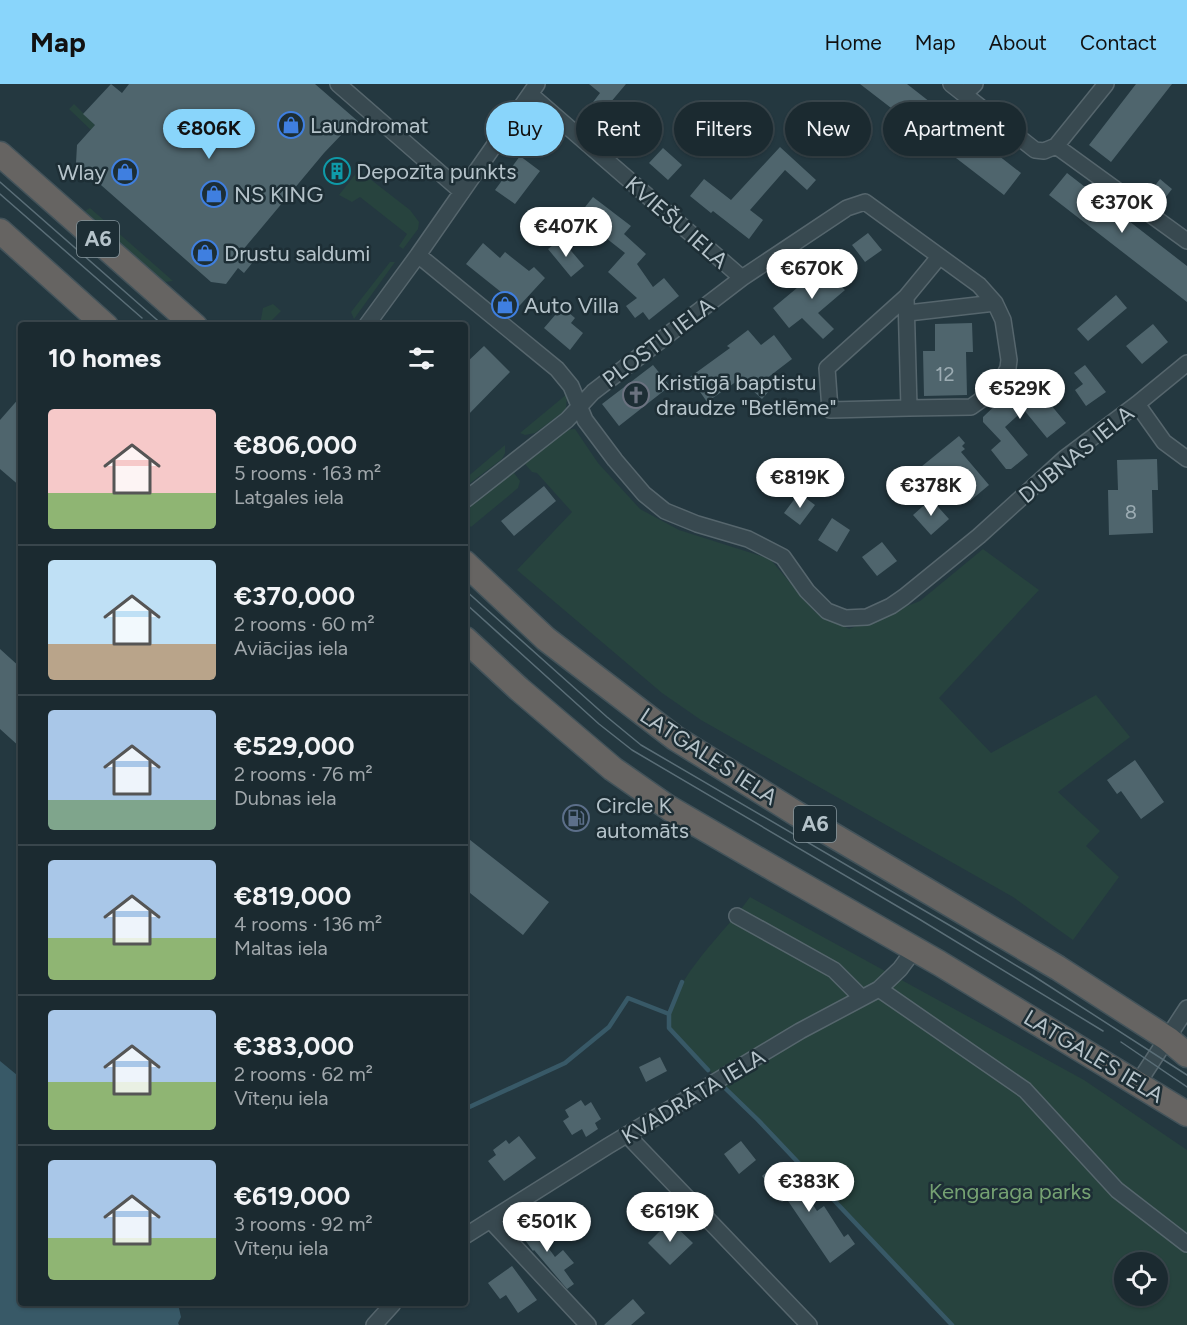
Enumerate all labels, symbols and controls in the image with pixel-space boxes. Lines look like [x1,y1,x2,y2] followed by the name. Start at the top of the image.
[30,25,86,59] text: Map
[825,30,882,55] text: Home
[915,30,956,55] text: Map
[989,30,1047,55] text: About
[1080,30,1157,55] text: Contact
[486,102,564,156] chip: Buy
[576,102,662,156] chip: Rent
[674,102,773,156] chip: Filters
[785,102,871,156] chip: New
[883,102,1026,156] chip: Apartment
[167,109,251,160] pin: €806K
[276,110,306,140] shop icon: Laundromat
[310,112,429,139] place label: Laundromat
[177,116,241,140] text: €806K
[322,156,352,186] building icon: Depozīta punkts
[110,157,140,187] shop icon: Wlay
[356,158,517,185] place label: Depozīta punkts
[57,159,106,186] place label: Wlay
[620,170,734,274] street label: KVIEŠU IELA
[199,179,229,209] shop icon: NS KING
[234,181,323,208] place label: NS KING
[1080,183,1164,234] pin: €370K
[1091,190,1153,214] text: €370K
[524,207,608,258] pin: €407K
[534,214,598,238] text: €407K
[77,221,119,257] road number: A6
[190,238,220,268] shop icon: Drustu saldumi
[224,240,370,267] place label: Drustu saldumi
[770,249,854,300] pin: €670K
[781,256,843,280] text: €670K
[490,290,520,320] shop icon: Auto Villa
[524,292,619,319] place label: Auto Villa
[597,292,720,393] street label: PLOSTU IELA
[48,342,161,374] text: 10 homes
[405,342,438,375] icon: filters
[935,362,955,386] house number: 12
[656,369,836,421] place label: Kristīgā baptistu draudze "Betlēme"
[978,369,1062,420] pin: €529K
[989,376,1051,400] text: €529K
[621,380,651,410] church icon: Kristīgā baptistu draudze "Betlēme"
[1013,400,1139,509] street label: DUBNAS IELA
[234,429,357,461] text: €806,000
[96,433,168,505] icon: home
[758,458,842,509] pin: €819K
[234,461,381,485] text: 5 rooms · 163 m²
[770,465,830,489] text: €819K
[889,466,973,517] pin: €378K
[900,473,962,497] text: €378K
[234,485,344,509] text: Latgales iela
[1125,500,1137,524] house number: 8
[234,580,355,612] text: €370,000
[96,584,168,656] icon: home
[234,612,375,636] text: 2 rooms · 60 m²
[234,636,348,660] text: Aviācijas iela
[635,702,783,811] street label: LATGALES IELA
[234,730,355,762] text: €529,000
[96,734,168,806] icon: home
[234,762,373,786] text: 2 rooms · 76 m²
[234,786,336,810] text: Dubnas iela
[596,792,689,844] place label: Circle K automāts
[561,803,591,833] fuel station icon: Circle K automāts
[794,806,836,842] road number: A6
[234,880,351,912] text: €819,000
[96,884,168,956] icon: home
[234,912,382,936] text: 4 rooms · 136 m²
[234,936,328,960] text: Maltas iela
[1019,1004,1169,1109] street label: LATGALES IELA
[234,1030,354,1062] text: €383,000
[96,1034,168,1106] icon: home
[617,1043,770,1150] street label: KVADRĀTA IELA
[234,1062,373,1086] text: 2 rooms · 62 m²
[234,1086,328,1110] text: Vīteņu iela
[767,1162,851,1213] pin: €383K
[778,1169,840,1193] text: €383K
[929,1178,1091,1205] park label: Ķengaraga parks
[234,1180,350,1212] text: €619,000
[96,1184,168,1256] icon: home
[628,1192,712,1243] pin: €619K
[641,1199,699,1223] text: €619K
[505,1202,589,1253] pin: €501K
[517,1209,577,1233] text: €501K
[234,1212,373,1236] text: 3 rooms · 92 m²
[234,1236,328,1260] text: Vīteņu iela
[1114,1252,1168,1306] map controls
[1114,1252,1168,1306] button: locate

